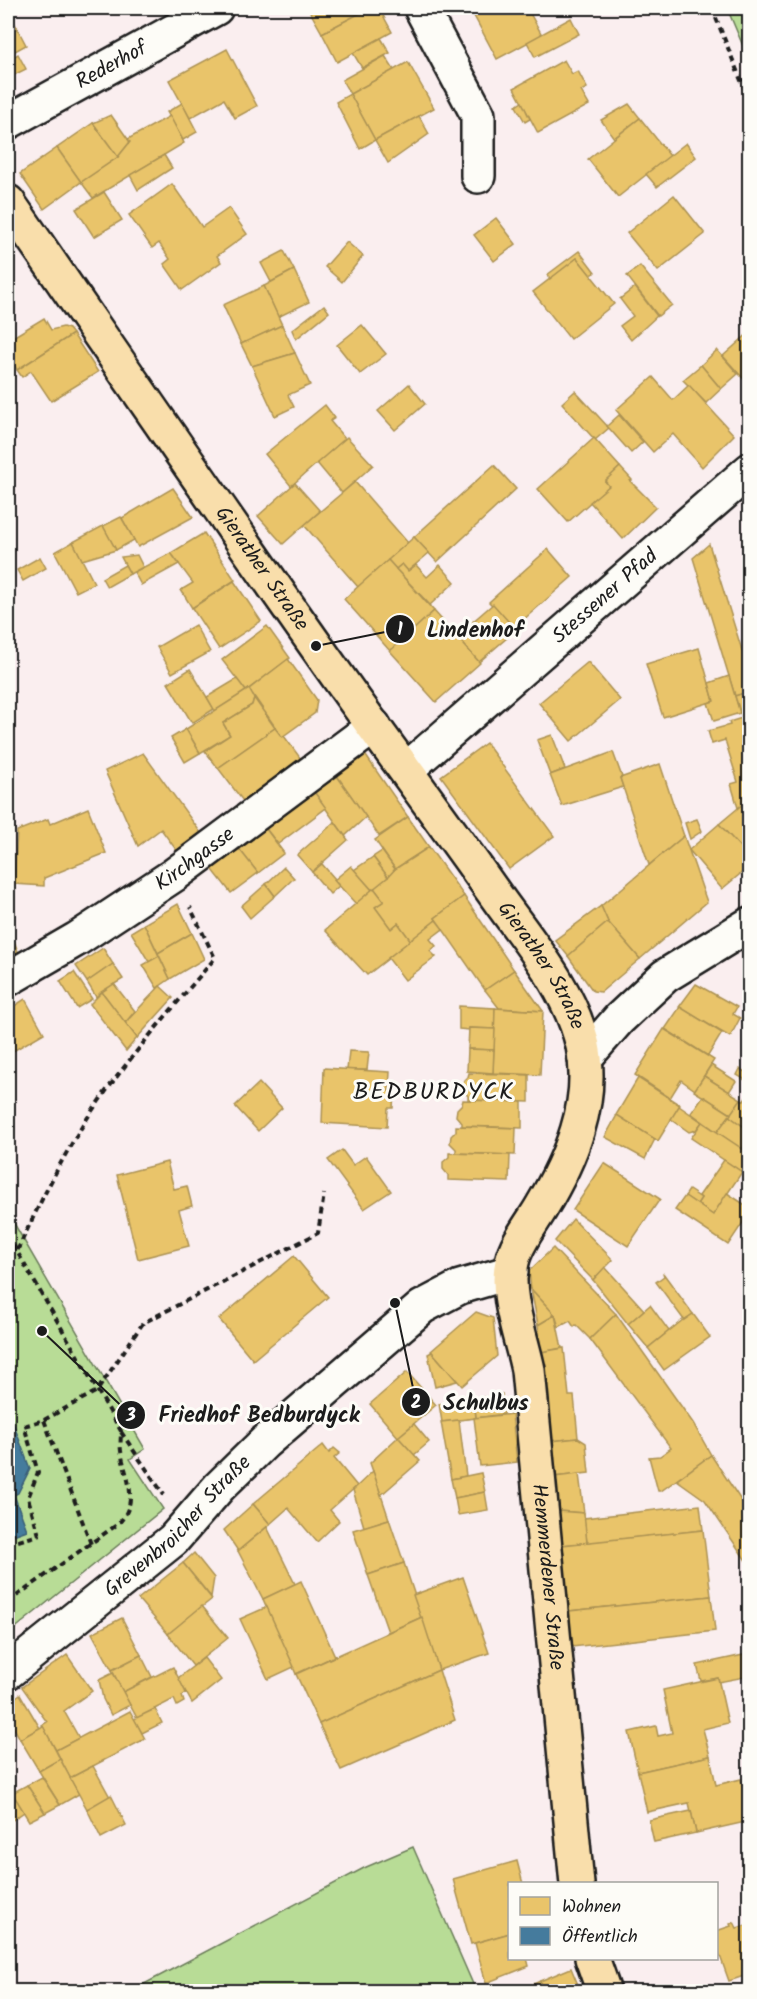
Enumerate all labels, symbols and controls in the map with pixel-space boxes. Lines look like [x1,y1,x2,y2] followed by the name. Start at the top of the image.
[70,31,155,98] street label: Rederhof
[206,499,318,639] street label: Gierather Straße
[544,540,666,652] street label: Stessener Pfad
[385,609,536,649] callout: Lindenhof
[427,614,526,649] text: Lindenhof
[397,616,403,645] text: 1
[148,818,242,900] street label: Kirchgasse
[489,895,594,1035] street label: Gierather Straße
[353,1073,515,1112] district label: BEDBURDYCK
[401,1382,540,1422] callout: Schulbus
[443,1387,529,1422] text: Schulbus
[411,1389,421,1418] text: 2
[116,1395,371,1435] callout: Friedhof Bedburdyck
[158,1399,361,1434] text: Friedhof Bedburdyck
[125,1402,136,1431] text: 3
[97,1447,259,1606] street label: Grevenbroicher Straße
[522,1482,573,1672] street label: Hemmerdener Straße
[508,1882,718,1960] legend
[562,1893,621,1922] text: Wohnen
[562,1923,638,1952] text: Öffentlich

